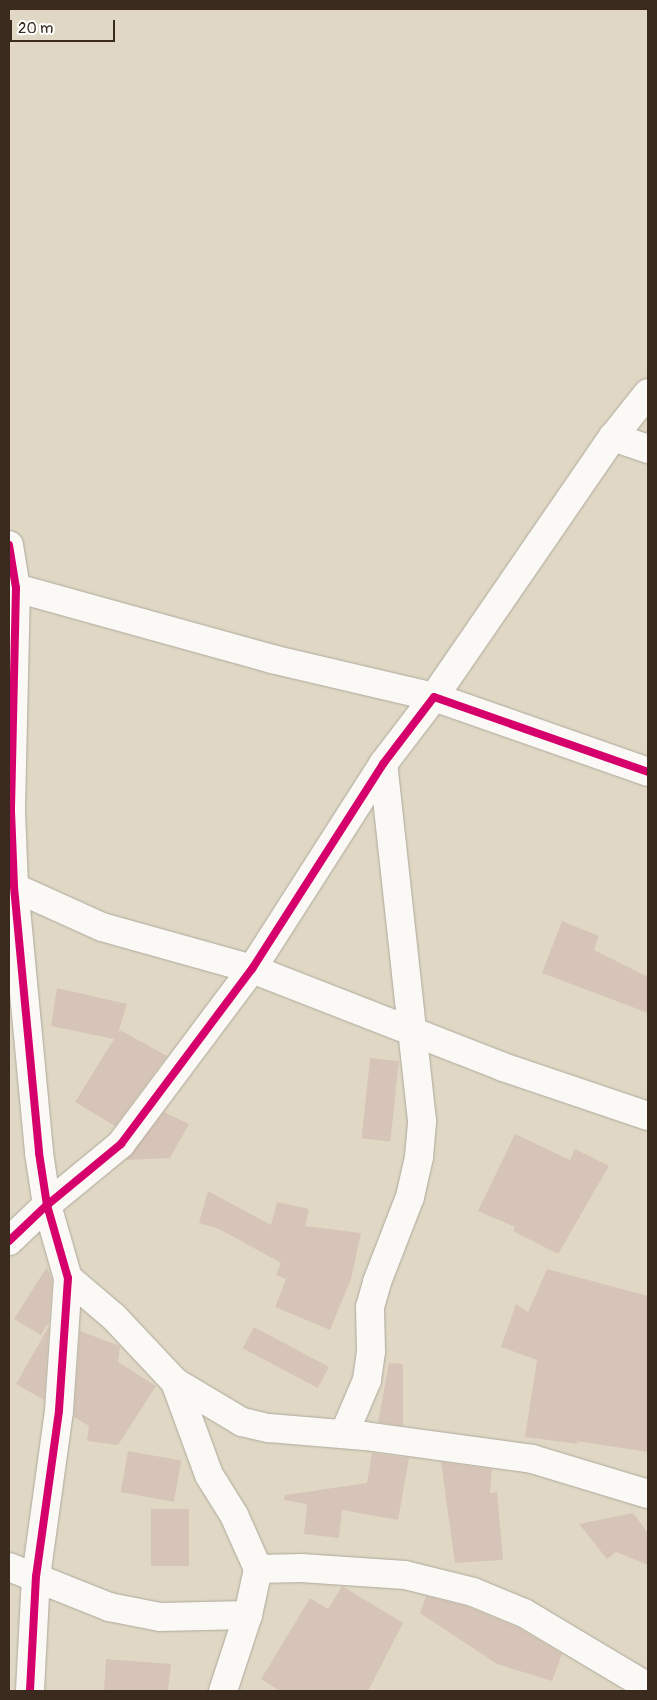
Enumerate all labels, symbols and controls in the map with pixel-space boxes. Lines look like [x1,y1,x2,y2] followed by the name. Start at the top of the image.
[12,10,118,42] scale bar
[18,19,53,38] text: 20 m

